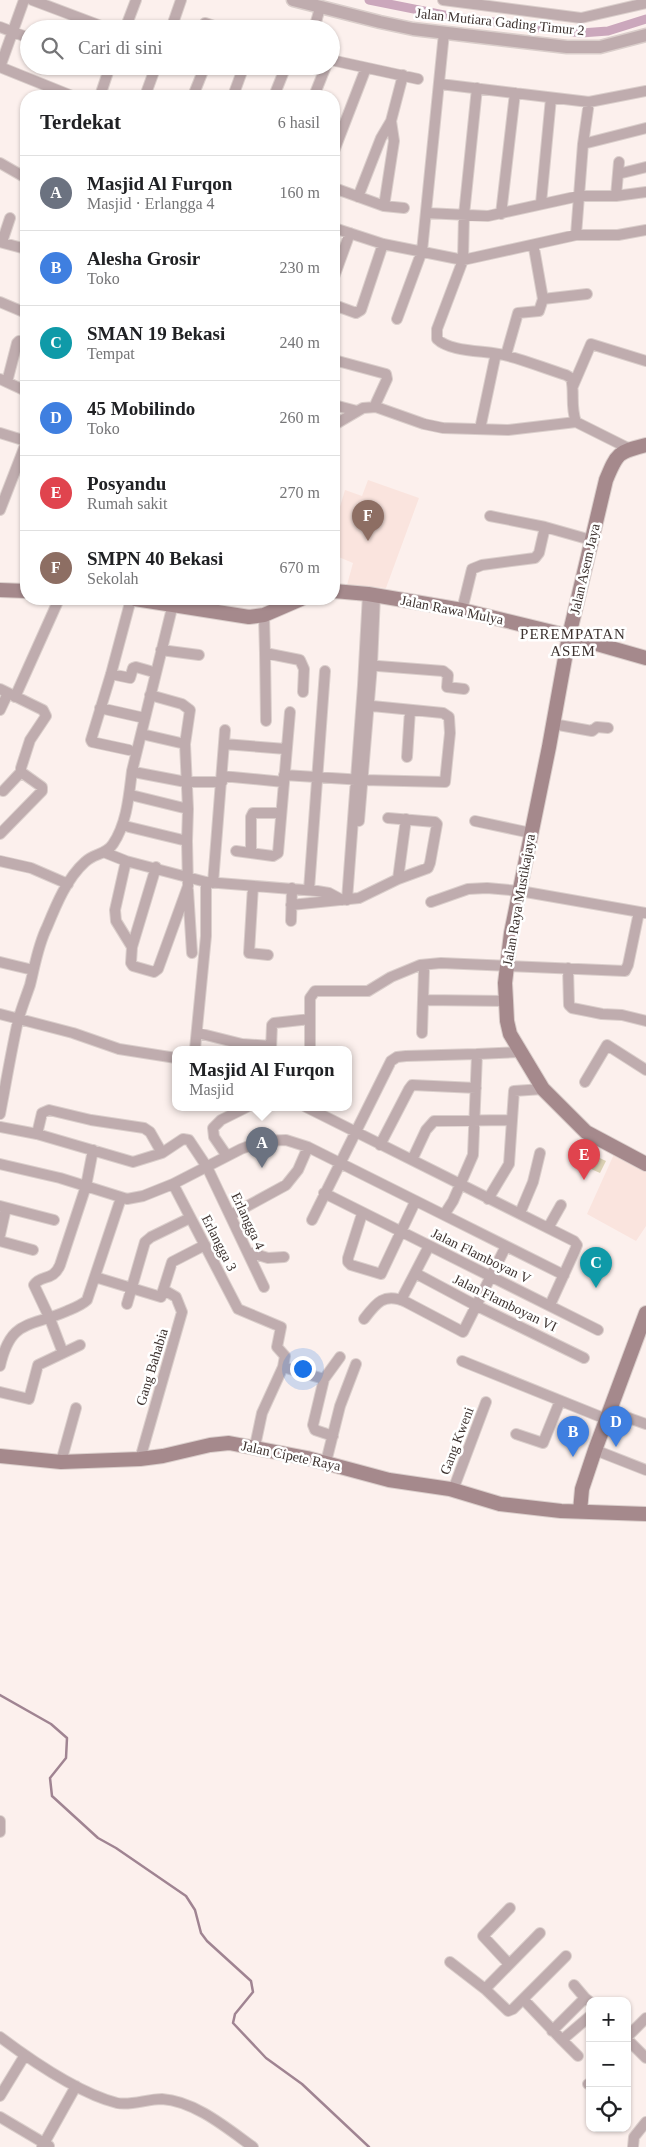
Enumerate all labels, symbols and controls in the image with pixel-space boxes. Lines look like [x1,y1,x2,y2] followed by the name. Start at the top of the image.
[415,6,585,38] street label: Jalan Mutiara Gading Timur 2
[20,20,340,75] search box
[38,34,66,62] icon: search
[78,37,162,58] text: Cari di sini
[40,110,121,134] text: Terdekat
[278,114,320,131] text: 6 hasil
[87,173,232,194] text: Masjid Al Furqon
[50,184,62,201] text: A
[280,184,320,201] text: 160 m
[87,195,215,212] text: Masjid · Erlangga 4
[87,248,200,269] text: Alesha Grosir
[51,259,61,276] text: B
[280,259,320,276] text: 230 m
[87,270,120,287] text: Toko
[87,323,225,344] text: SMAN 19 Bekasi
[50,334,62,351] text: C
[280,334,320,351] text: 240 m
[87,345,135,362] text: Tempat
[87,398,195,419] text: 45 Mobilindo
[50,409,62,426] text: D
[280,409,320,426] text: 260 m
[87,420,120,437] text: Toko
[87,473,166,494] text: Posyandu
[51,484,61,501] text: E
[280,484,320,501] text: 270 m
[87,495,167,512] text: Rumah sakit
[352,500,384,541] pin: F
[567,521,603,616] street label: Jalan Asem Jaya
[87,548,223,569] text: SMPN 40 Bekasi
[51,559,61,576] text: F
[280,559,320,576] text: 670 m
[87,570,139,587] text: Sekolah
[399,593,505,627] street label: Jalan Rawa Mulya
[520,626,626,659] district label: PEREMPATAN ASEM
[500,832,538,967] street label: Jalan Raya Mustikajaya
[172,1046,352,1111] popup
[189,1059,335,1080] text: Masjid Al Furqon
[189,1081,234,1098] text: Masjid
[246,1127,278,1168] pin: A
[568,1139,600,1180] pin: E
[228,1190,268,1252] street label: Erlangga 4
[198,1212,240,1274] street label: Erlangga 3
[429,1225,533,1287] street label: Jalan Flamboyan V
[580,1247,612,1288] pin: C
[451,1271,559,1335] street label: Jalan Flamboyan VI
[133,1326,171,1407] street label: Gang Bahabia
[290,1356,316,1382] your location
[437,1405,477,1477] street label: Gang Kweni
[600,1406,632,1447] pin: D
[557,1416,589,1457] pin: B
[240,1438,343,1474] street label: Jalan Cipete Raya
[586,1997,631,2132] map controls
[586,1997,631,2042] button: +
[586,2042,631,2087] button: −
[586,2087,631,2132] button: locate

